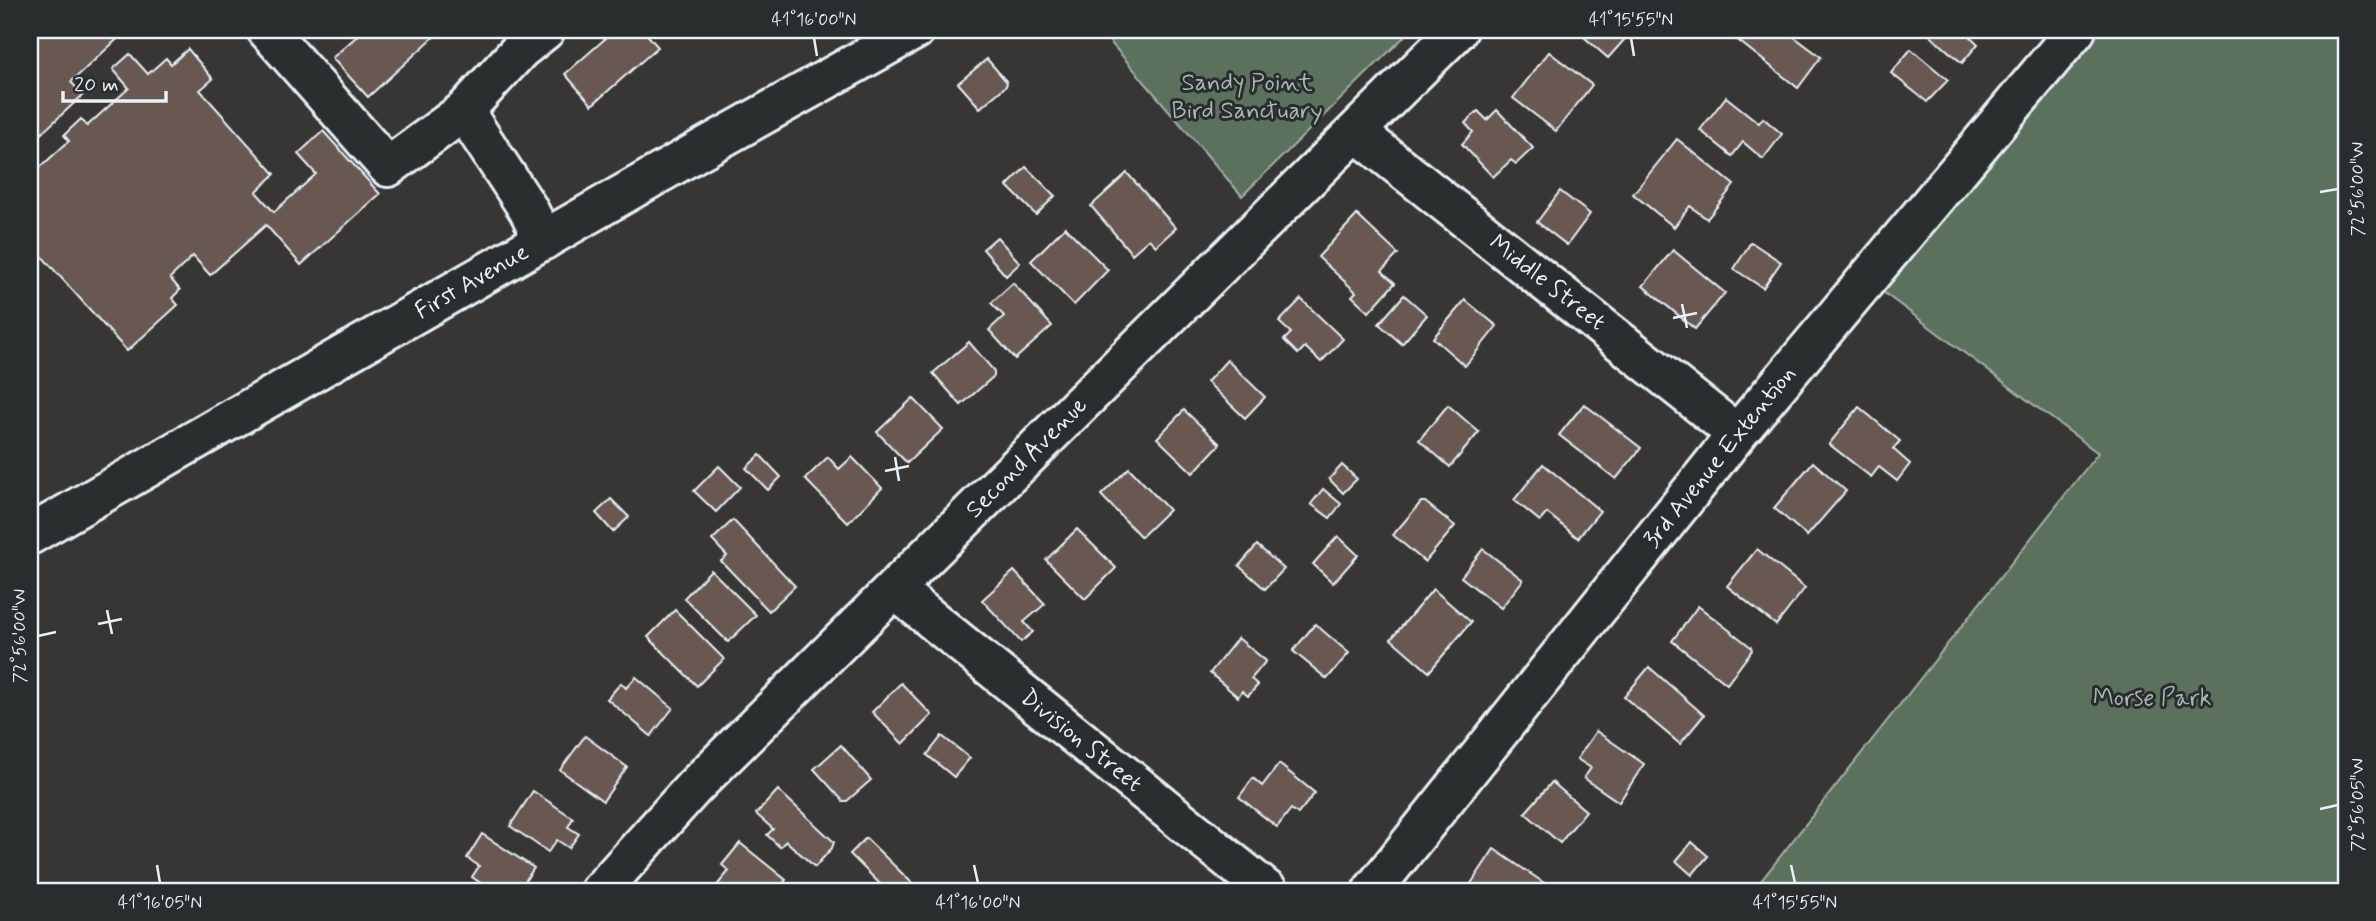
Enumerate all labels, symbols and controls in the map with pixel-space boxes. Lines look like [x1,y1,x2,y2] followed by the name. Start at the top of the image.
[771,8,857,32] text: 41°16'00"N
[1589,8,1673,32] text: 41°15'55"N
[63,60,166,104] scale bar
[1171,68,1323,127] park label: Sandy Point Bird Sanctuary
[74,71,119,99] text: 20 m
[2346,142,2370,236] text: 72°56'00"W
[1482,228,1612,338] street label: Middle Street
[410,237,535,327] street label: First Avenue
[1637,359,1803,555] street label: 3rd Avenue Extention
[960,391,1094,525] street label: Second Avenue
[8,589,32,683] text: 72°56'00"W
[1014,682,1148,800] street label: Division Street
[2093,683,2211,714] park label: Morse Park
[2346,758,2370,852] text: 72°56'05"W
[118,891,202,915] text: 41°16'05"N
[935,891,1021,915] text: 41°16'00"N
[1753,891,1837,915] text: 41°15'55"N

